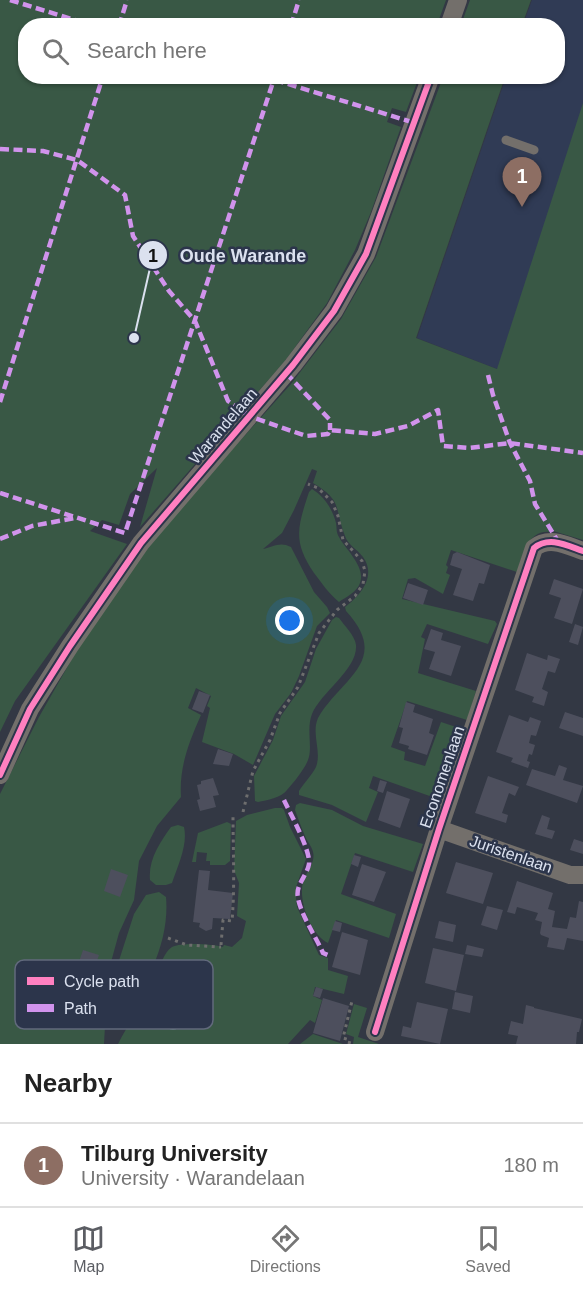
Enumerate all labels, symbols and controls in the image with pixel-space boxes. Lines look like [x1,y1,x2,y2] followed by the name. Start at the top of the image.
[18,18,565,84] search box
[39,35,72,68] icon: search
[87,38,207,63] text: Search here
[502,158,542,207] pin: 1
[138,237,318,273] callout: Oude Warande
[148,246,158,266] text: 1
[180,246,306,266] text: Oude Warande
[186,385,260,467] street label: Warandelaan
[275,606,304,635] your location
[417,724,467,830] street label: Economenlaan
[467,832,555,876] street label: Juristenlaan
[15,960,213,1029] legend
[64,973,140,990] text: Cycle path
[64,1000,97,1017] text: Path
[24,1068,112,1098] text: Nearby
[81,1141,268,1166] text: Tilburg University
[38,1154,49,1176] text: 1
[503,1154,559,1176] text: 180 m
[81,1167,305,1189] text: University · Warandelaan
[72,1222,105,1276] tab: Map
[250,1222,321,1276] tab: Directions
[465,1222,511,1276] tab: Saved

